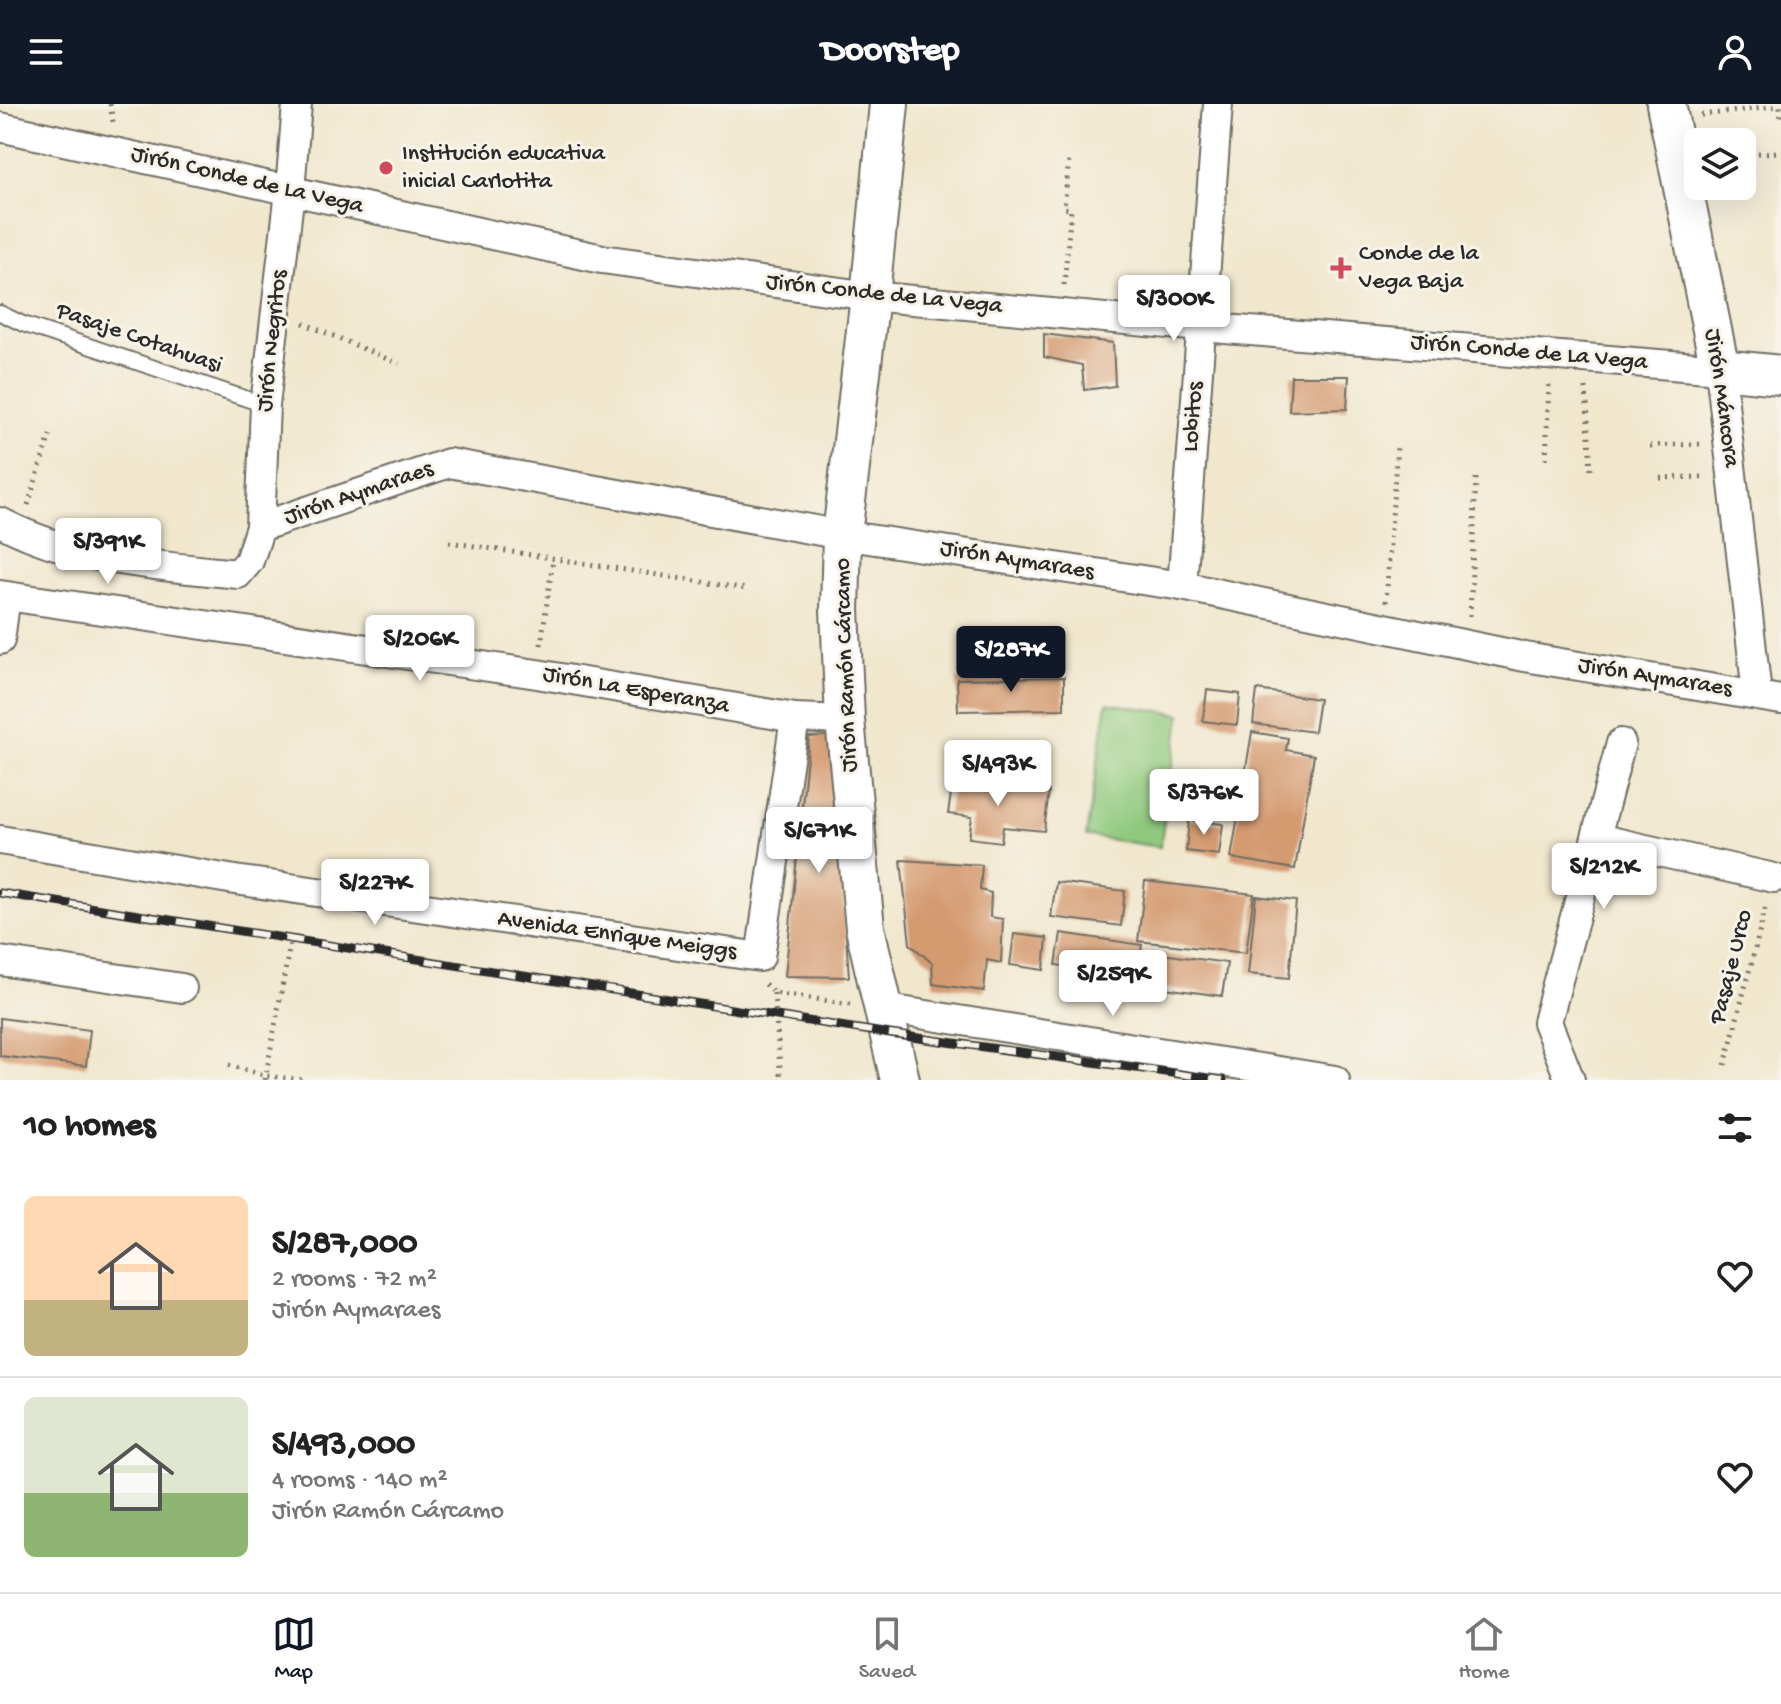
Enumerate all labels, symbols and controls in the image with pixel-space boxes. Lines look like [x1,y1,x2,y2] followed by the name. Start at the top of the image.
[24,30,68,74] icon: menu
[1713,30,1757,74] icon: person
[822,31,959,74] text: Doorstep
[1684,128,1756,200] map controls
[1684,128,1756,200] button: layers
[128,140,367,222] street label: Jirón Conde de La Vega
[402,140,606,197] place label: Institución educativa inicial Carlotita
[377,159,395,177] marker: Institución educativa inicial Carlotita
[1358,240,1479,297] place label: Conde de la Vega Baja
[1330,257,1352,279] marker: Conde de la Vega Baja
[251,267,295,413] street label: Jirón Negritos
[764,268,1004,322] street label: Jirón Conde de La Vega
[1109,275,1239,343] pin: S/300K
[1136,285,1212,316] text: S/300K
[51,297,226,381] street label: Pasaje Cotahuasi
[1697,327,1745,470] street label: Jirón Máncora
[1409,328,1649,378] street label: Jirón Conde de La Vega
[1177,380,1211,453] street label: Lobitos
[281,455,438,533] street label: Jirón Aymaraes
[43,518,173,586] pin: S/391K
[73,528,143,559] text: S/391K
[938,535,1097,588] street label: Jirón Aymaraes
[829,557,865,773] street label: Jirón Ramón Cárcamo
[355,615,485,683] pin: S/206K
[383,625,457,656] text: S/206K
[946,626,1076,694] pin: S/287K
[974,636,1048,667] text: S/287K
[1576,652,1735,705] street label: Jirón Aymaraes
[540,660,732,722] street label: Jirón La Esperanza
[933,740,1063,808] pin: S/493K
[962,750,1034,781] text: S/493K
[1139,769,1269,837] pin: S/376K
[1168,779,1240,810] text: S/376K
[754,807,884,875] pin: S/671K
[784,817,854,848] text: S/671K
[1539,843,1669,911] pin: S/212K
[1570,853,1638,884] text: S/212K
[310,859,440,927] pin: S/227K
[339,869,411,900] text: S/227K
[496,905,739,967] street label: Avenida Enrique Meiggs
[1704,907,1760,1028] street label: Pasaje Urco
[1048,950,1178,1018] pin: S/259K
[1077,960,1149,991] text: S/259K
[1713,1106,1757,1150] icon: filters
[24,1108,155,1148] text: 10 homes
[272,1225,418,1265] text: S/287,000
[88,1228,184,1324] icon: home
[1713,1254,1757,1298] icon: heart
[272,1265,437,1296] text: 2 rooms · 72 m²
[272,1296,440,1327] text: Jirón Aymaraes
[272,1426,415,1466] text: S/493,000
[88,1429,184,1525] icon: home
[1713,1455,1757,1499] icon: heart
[272,1466,448,1497] text: 4 rooms · 140 m²
[272,1497,504,1528] text: Jirón Ramón Cárcamo
[272,1612,316,1686] tab: Map
[859,1612,915,1686] tab: Saved
[1458,1612,1509,1686] tab: Home

